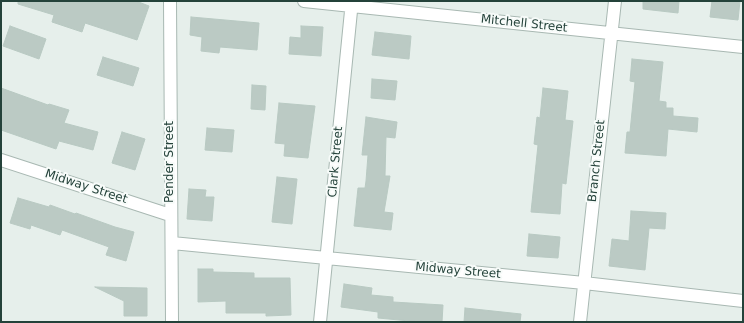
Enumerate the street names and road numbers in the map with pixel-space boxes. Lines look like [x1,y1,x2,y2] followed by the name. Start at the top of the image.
[480,12,568,36] street label: Mitchell Street
[586,119,608,203] street label: Branch Street
[163,121,177,203] street label: Pender Street
[326,126,346,198] street label: Clark Street
[43,167,129,207] street label: Midway Street
[415,260,501,282] street label: Midway Street

